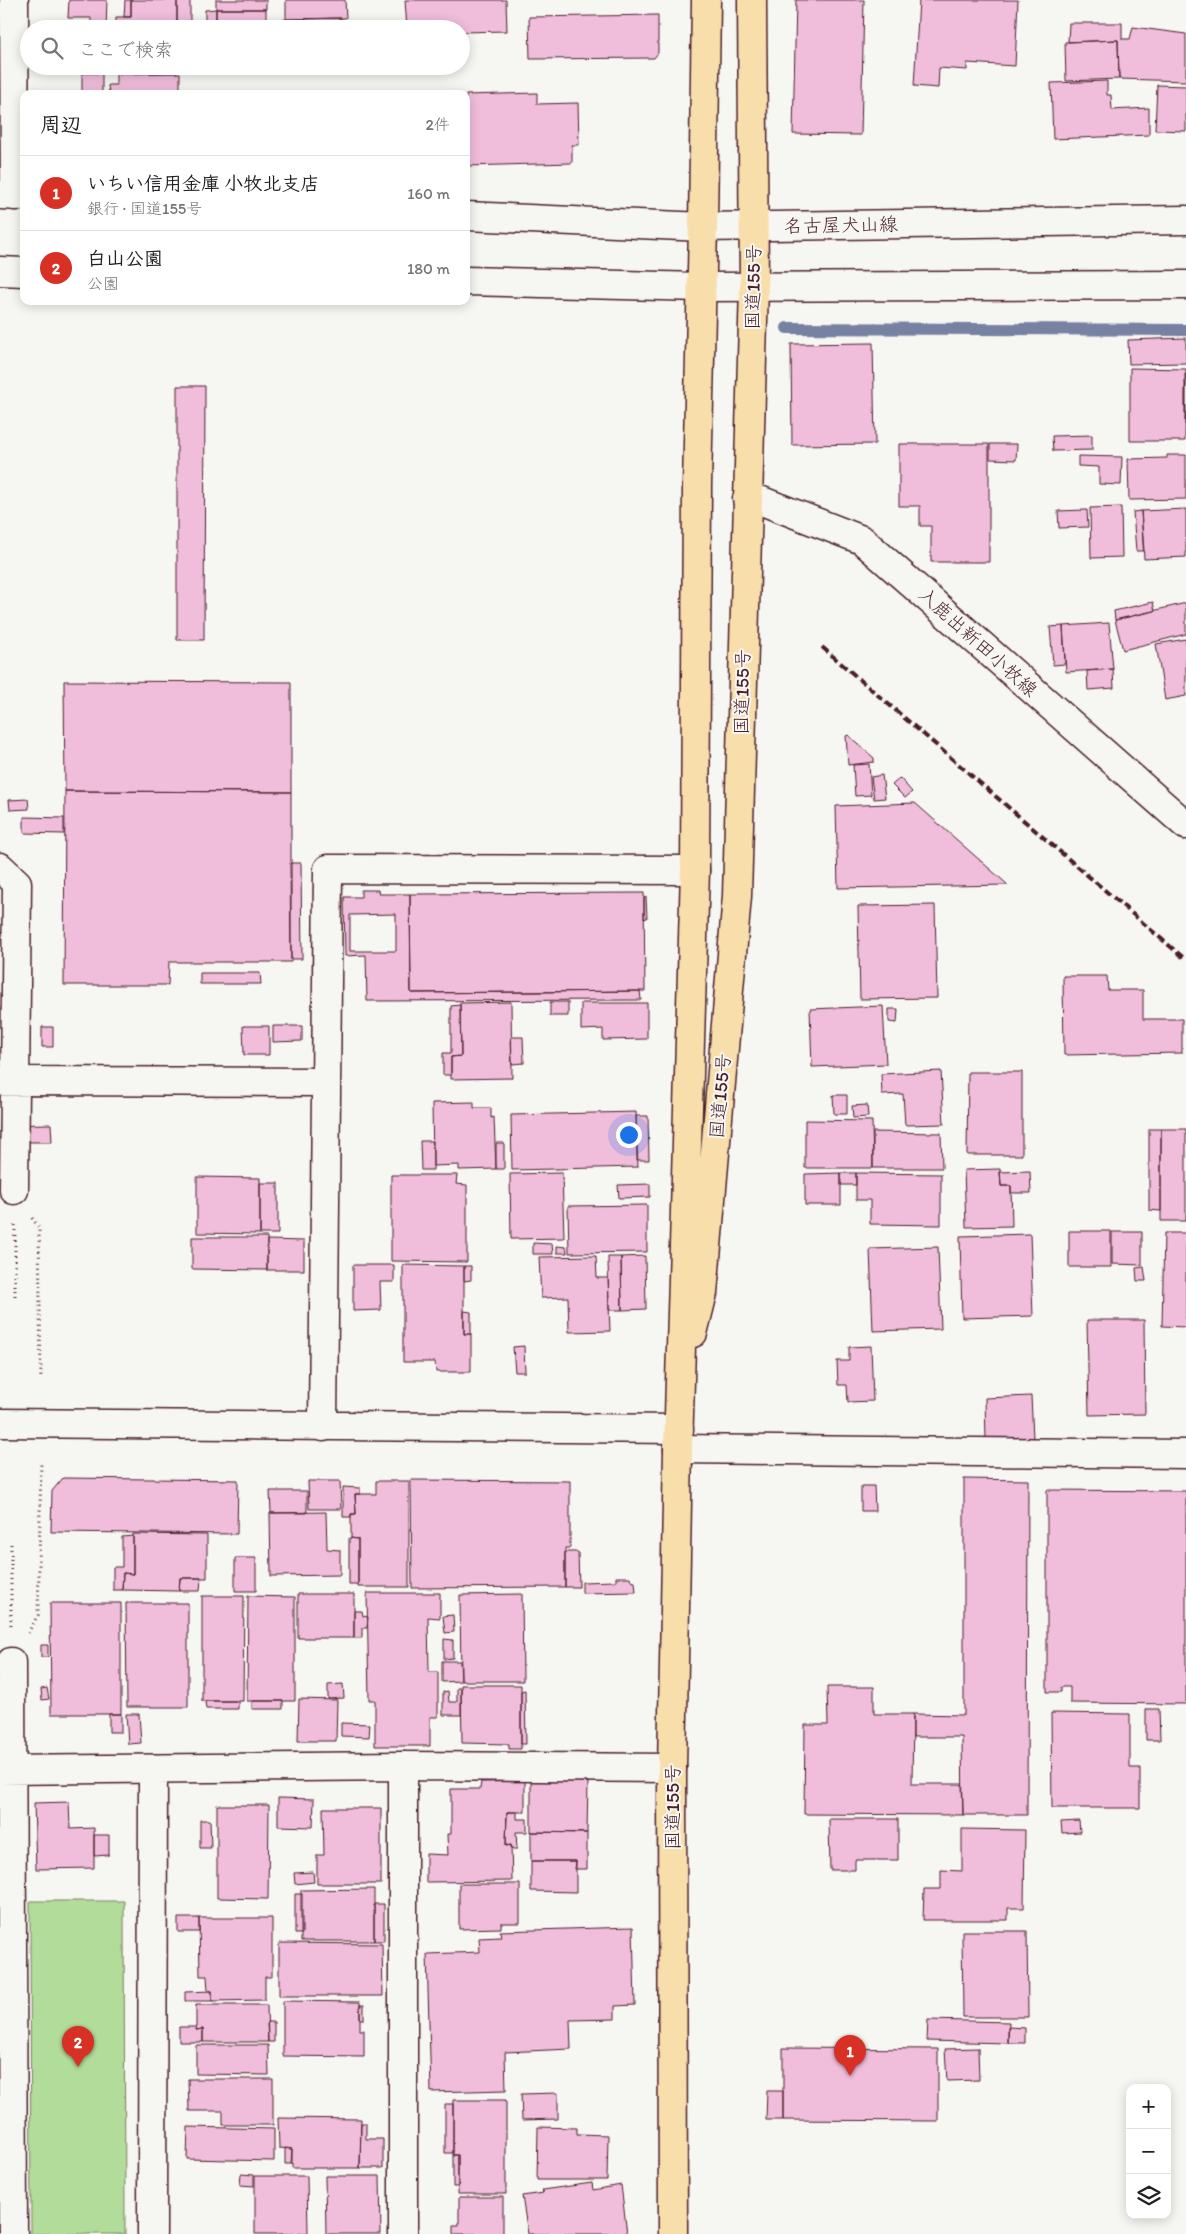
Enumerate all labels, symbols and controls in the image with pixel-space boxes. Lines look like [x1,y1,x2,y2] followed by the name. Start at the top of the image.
[20,20,470,75] search box
[38,34,66,62] icon: search
[78,38,173,61] text: ここで検索
[40,112,82,137] text: 周辺
[426,115,450,134] text: 2件
[87,172,319,195] text: いちい信用金庫 小牧北支店
[52,184,60,203] text: 1
[407,184,450,203] text: 160 m
[87,199,202,218] text: 銀行 · 国道155号
[784,213,898,237] street label: 名古屋犬山線
[741,244,765,330] street label: 国道155号
[87,247,163,270] text: 白山公園
[52,259,60,278] text: 2
[407,259,450,278] text: 180 m
[87,274,119,293] text: 公園
[914,583,1042,701] street label: 入鹿出新田小牧線
[730,649,754,735] street label: 国道155号
[705,1052,735,1140] street label: 国道155号
[616,1122,642,1148] your location
[661,1764,684,1850] street label: 国道155号
[62,2026,94,2067] pin: 2
[834,2035,866,2076] pin: 1
[1126,2084,1171,2219] map controls
[1126,2084,1171,2129] button: +
[1126,2129,1171,2174] button: −
[1126,2174,1171,2219] button: layers

